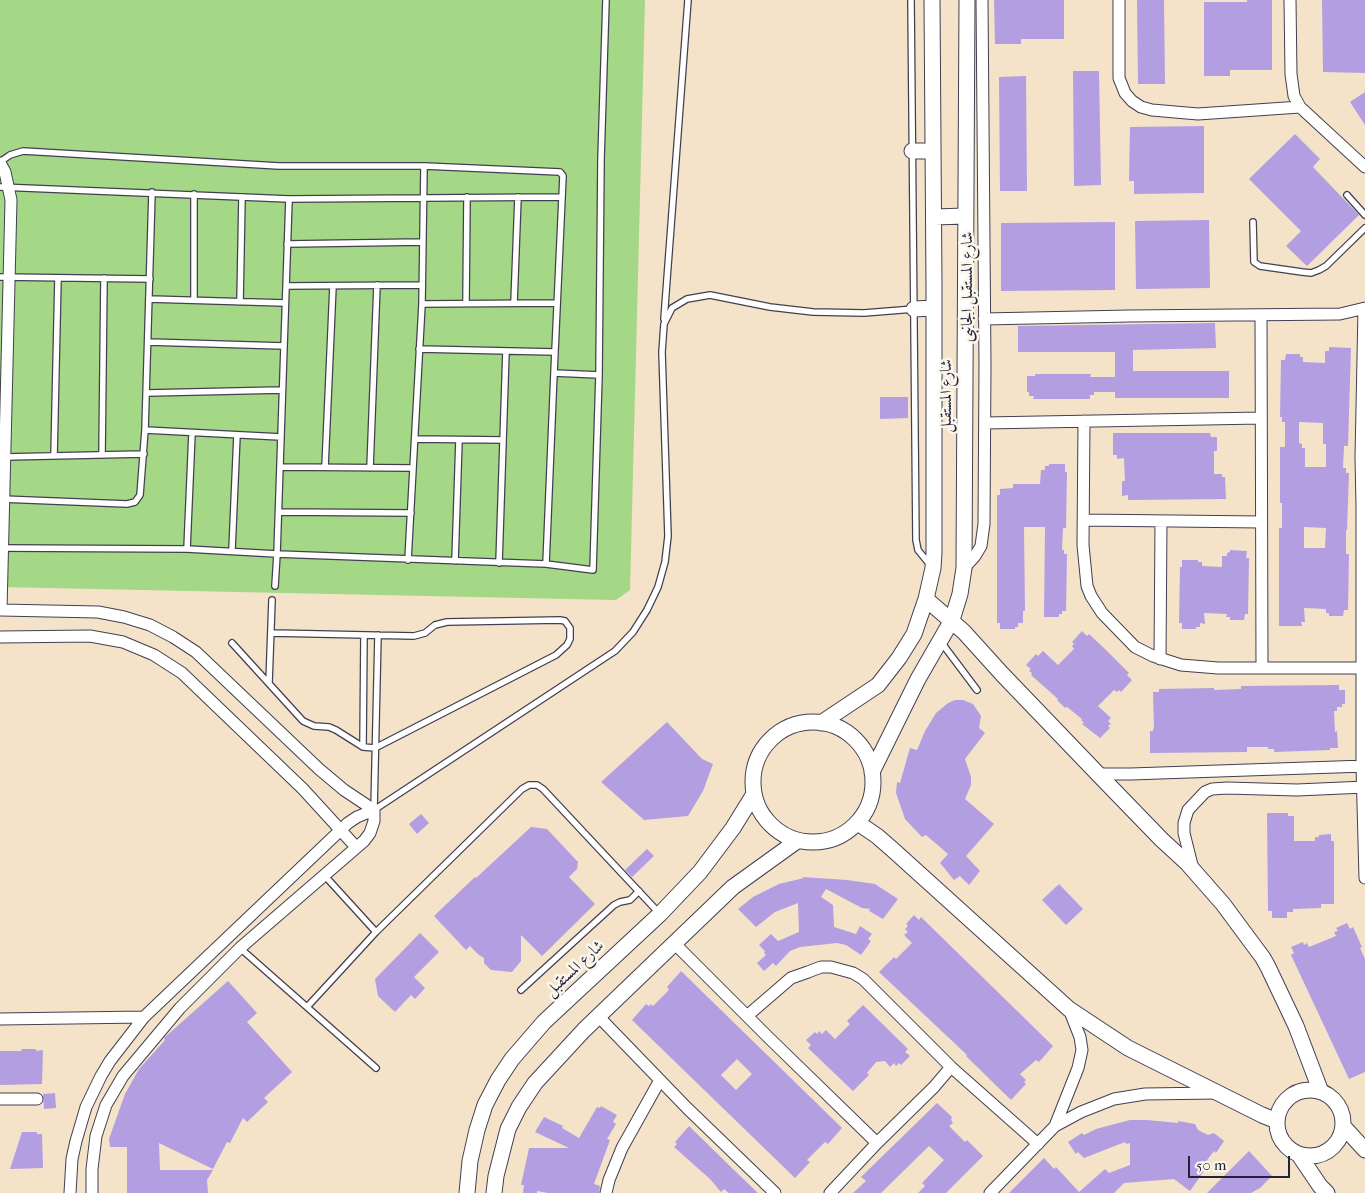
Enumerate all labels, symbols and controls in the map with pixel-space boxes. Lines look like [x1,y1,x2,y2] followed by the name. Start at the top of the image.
[958,232,978,342] street label: شارع المستقبل الجانبى
[937,359,957,433] street label: شارع المستقبل
[542,937,608,1001] street label: شارع المستقبل
[1190,1146,1292,1178] scale bar
[1196,1156,1226,1174] text: 50 m

